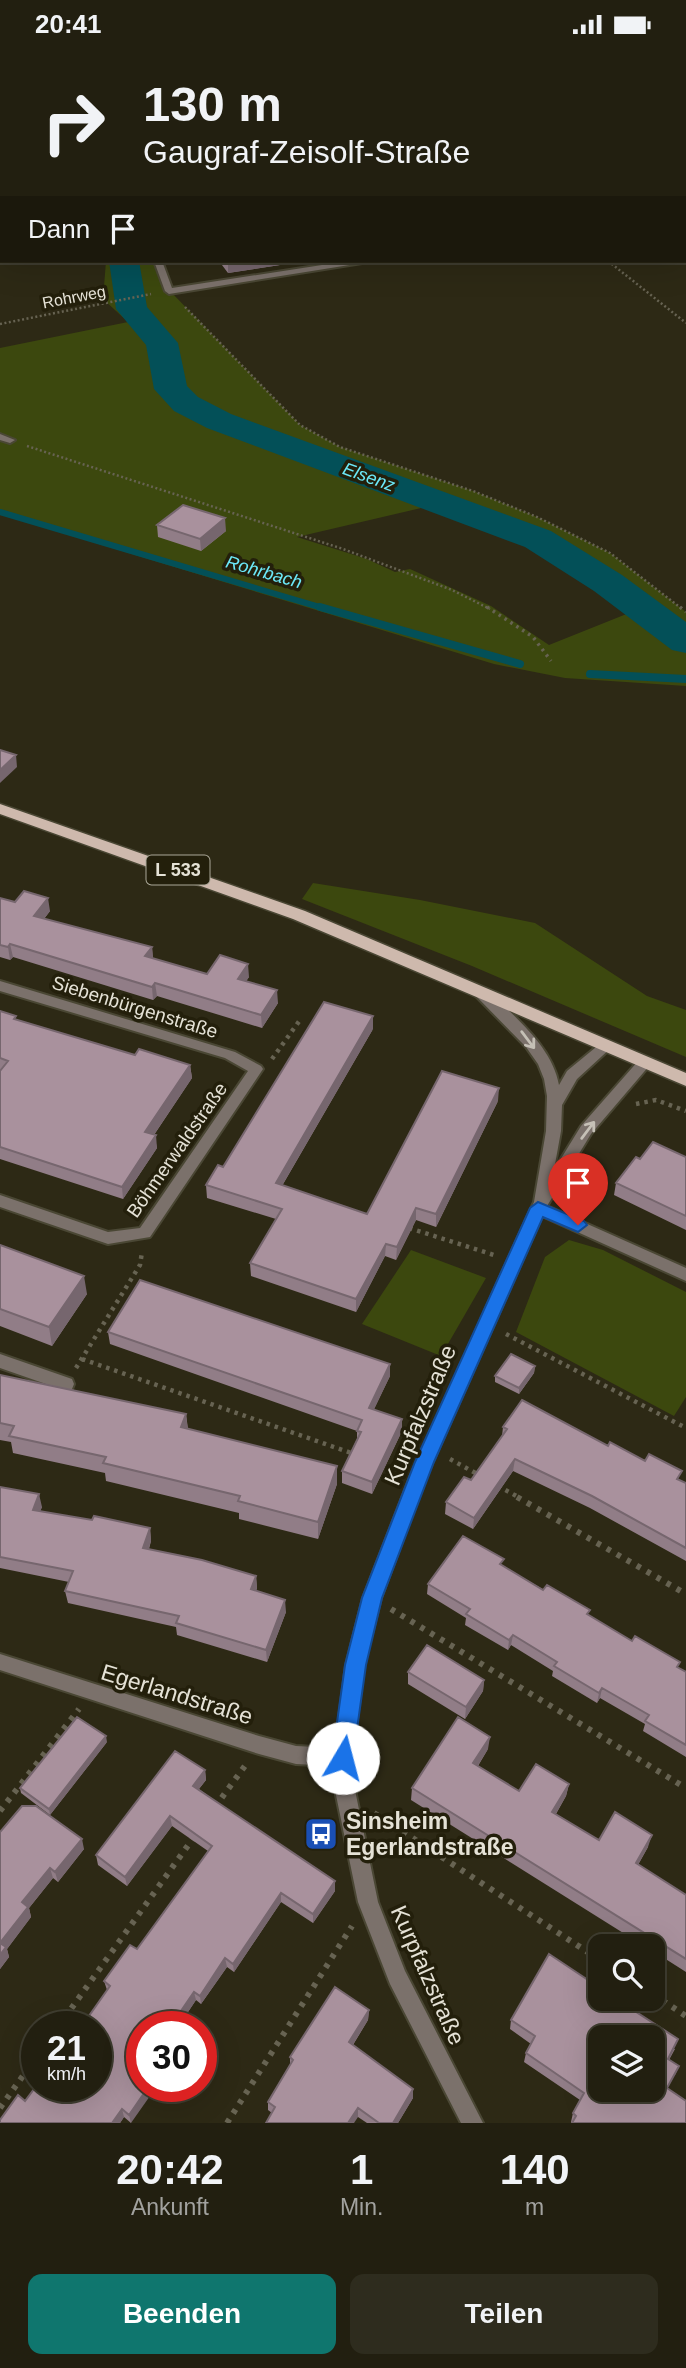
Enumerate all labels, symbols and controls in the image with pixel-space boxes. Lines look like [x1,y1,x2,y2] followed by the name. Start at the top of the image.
[35,9,102,39] text: 20:41
[28,77,119,168] icon: right
[143,77,282,131] text: 130 m
[143,134,470,170] text: Gaugraf-Zeisolf-Straße
[104,210,142,248] icon: arrive
[28,214,90,244] text: Dann
[41,283,107,311] street label: Rohrweg
[340,458,398,496] water label: Elsenz
[224,552,304,592] water label: Rohrbach
[146,855,210,885] road number: L 533
[50,972,220,1042] street label: Siebenbürgenstraße
[520,1030,535,1049] one-way arrow
[123,1079,231,1221] street label: Böhmerwaldstraße
[580,1121,595,1140] one-way arrow
[548,1153,608,1225] pin
[559,1164,597,1202] icon: arrive
[379,1341,461,1489] street label: Kurpfalzstraße
[98,1659,256,1729] street label: Egerlandstraße
[306,1721,380,1795] position arrow
[346,1808,513,1860] place label: Sinsheim Egerlandstraße
[302,1815,340,1853] bus stop icon: Sinsheim Egerlandstraße
[386,1901,470,2049] street label: Kurpfalzstraße
[588,1934,665,2102] map controls
[588,1934,665,2011] button: search
[126,2011,217,2102] speed limit sign: 30
[588,2025,665,2102] button: layers
[47,2028,86,2067] text: 21
[47,2064,86,2084] text: km/h
[116,2146,224,2193] text: 20:42
[350,2146,373,2193] text: 1
[500,2146,570,2193] text: 140
[131,2194,209,2220] text: Ankunft
[340,2194,383,2220] text: Min.
[525,2194,544,2220] text: m
[28,2274,336,2354] button: Beenden
[350,2274,658,2354] button: Teilen

